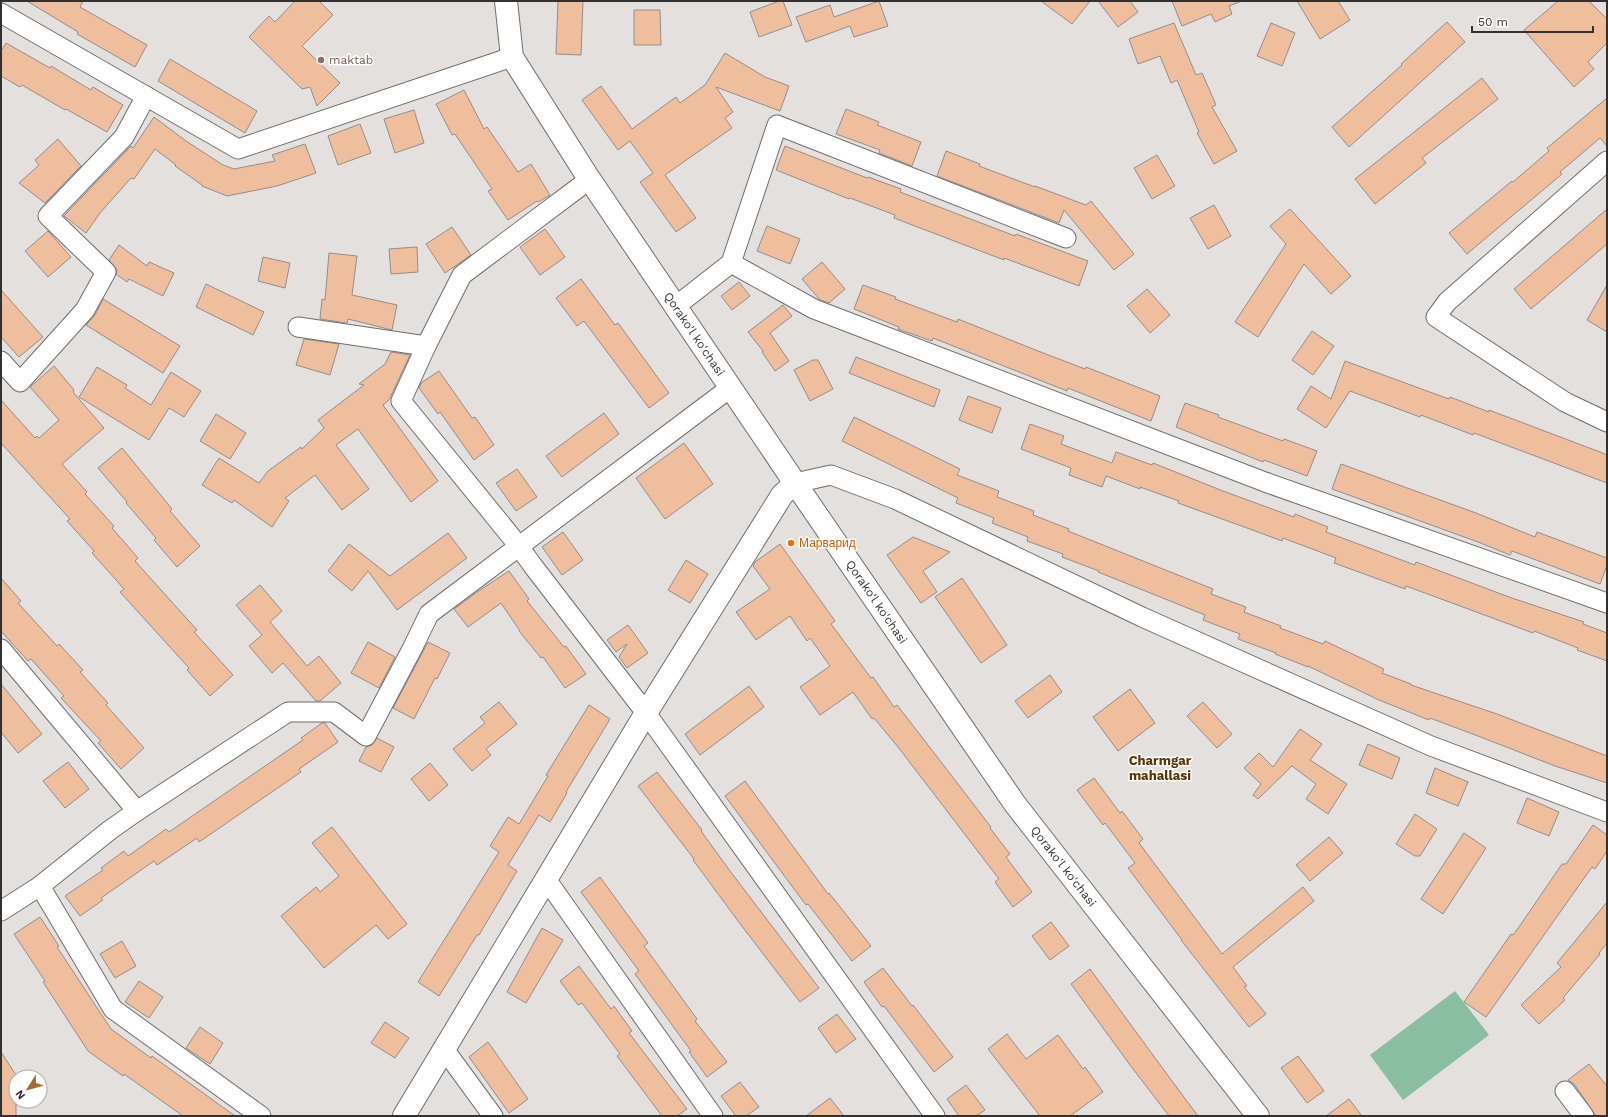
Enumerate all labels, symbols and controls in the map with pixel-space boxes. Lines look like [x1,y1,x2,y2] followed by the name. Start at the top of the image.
[1472,8,1593,34] scale bar
[1478,15,1508,29] text: 50 m
[329,53,373,67] place label: maktab
[316,55,326,65] marker: maktab
[661,290,728,379] street label: Qorako'l ko'chasi
[799,536,856,550] place label: Марварид
[786,538,796,548] marker: Марварид
[843,558,910,646] street label: Qorako'l ko'chasi
[1129,753,1192,783] district label: Charmgar mahallasi
[1028,823,1099,909] street label: Qorako'l ko'chasi
[8,1069,48,1109] north arrow
[13,1088,28,1102] text: N

